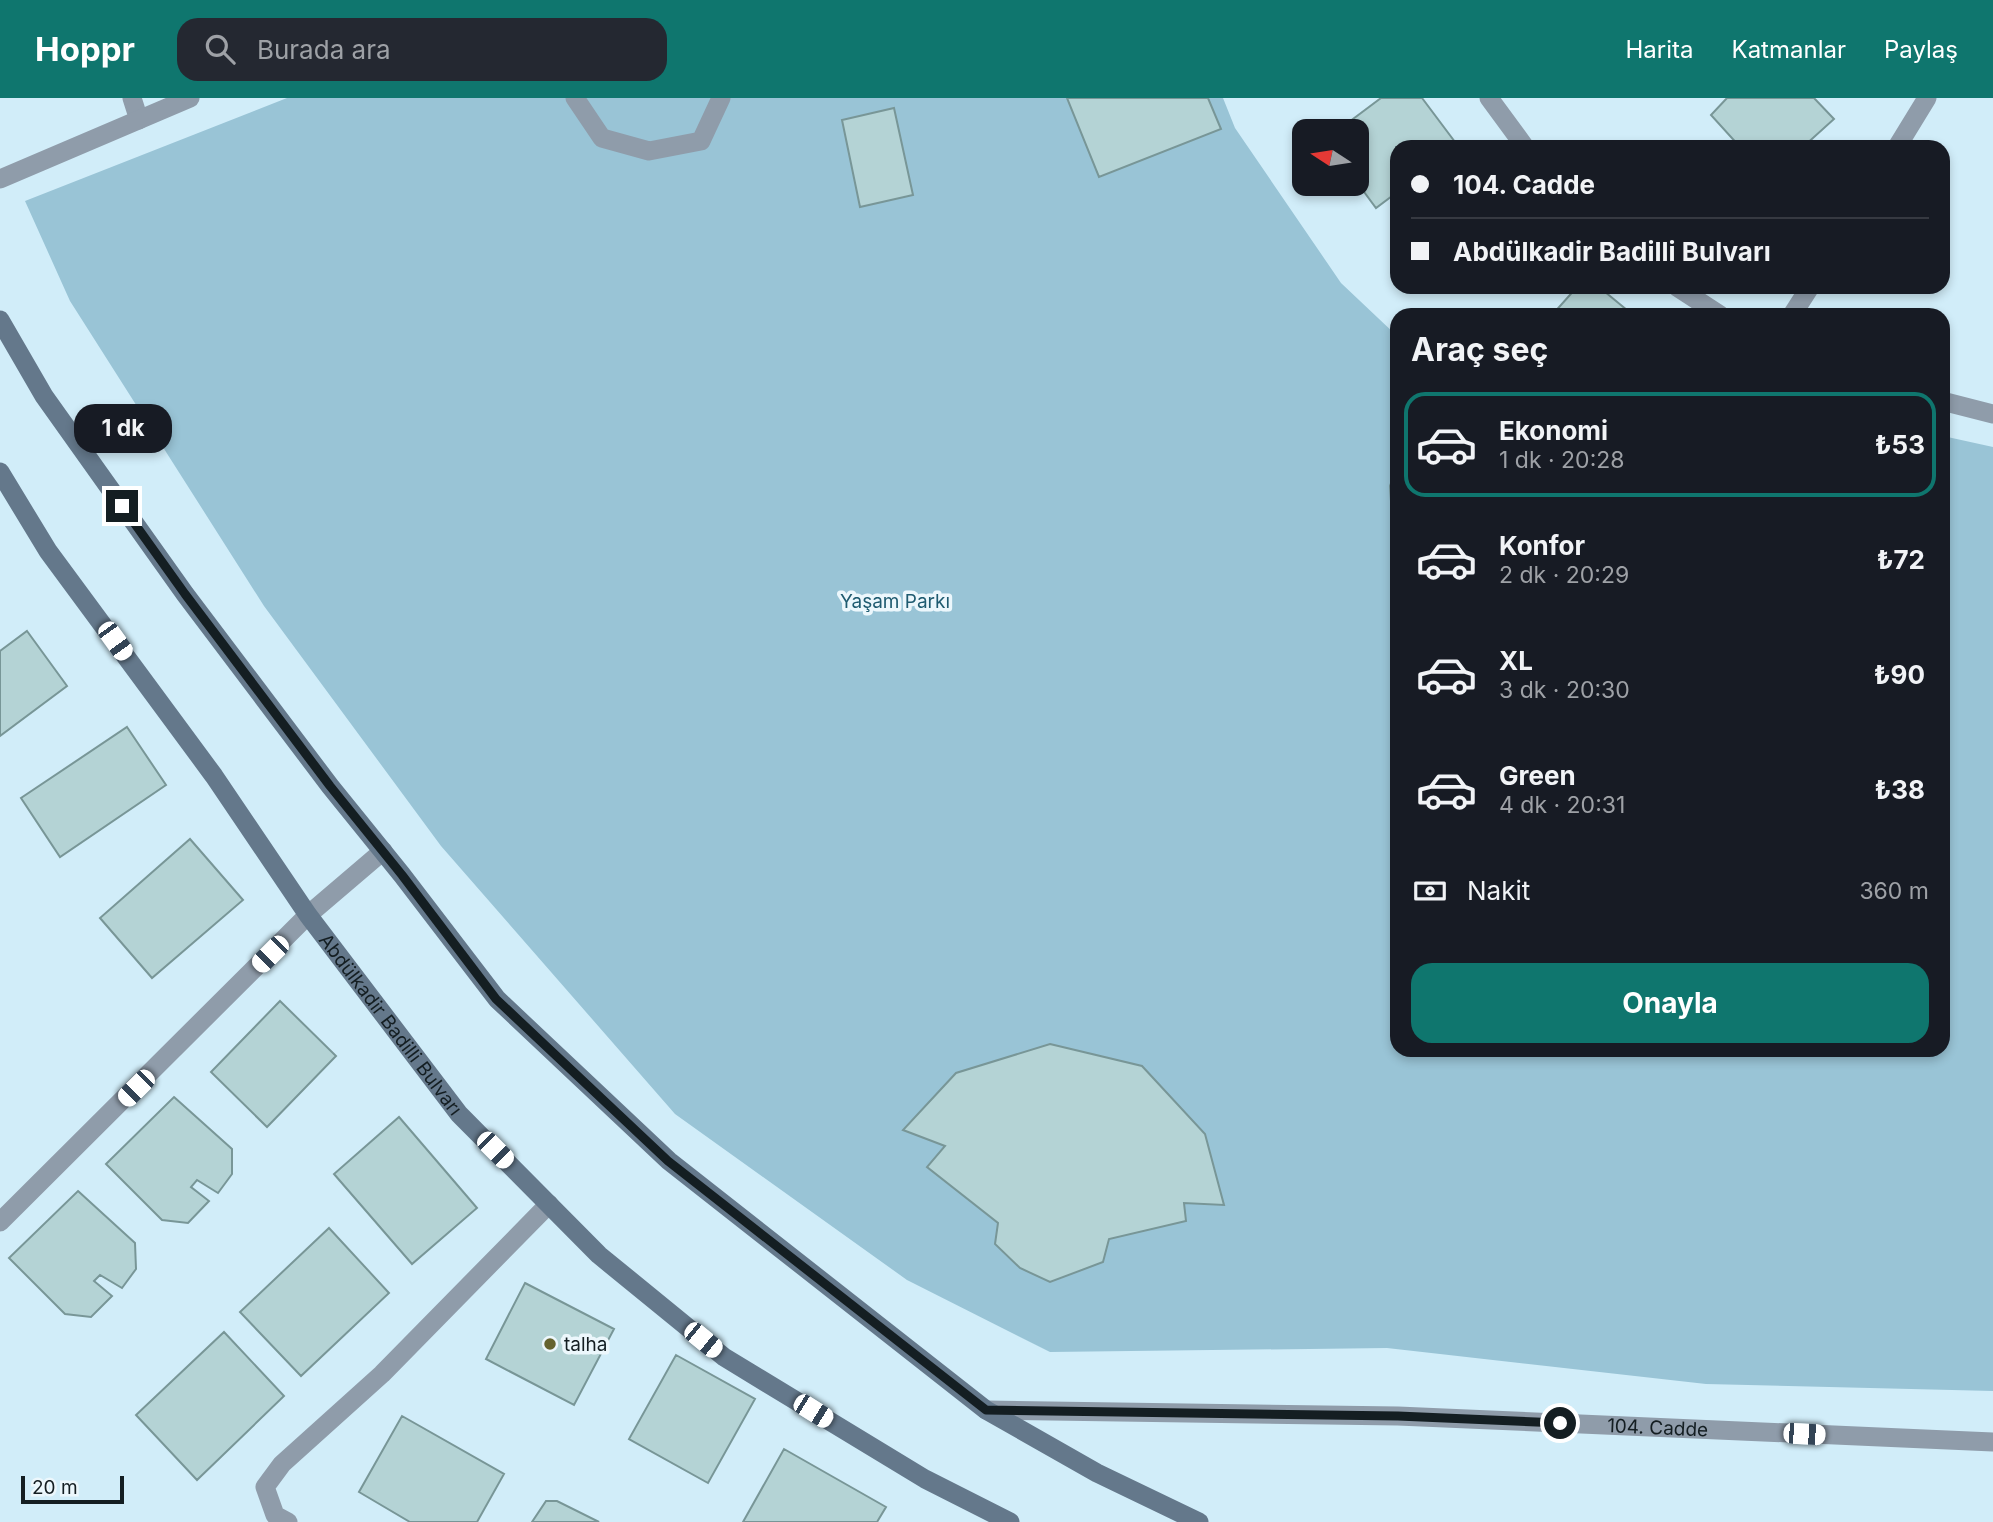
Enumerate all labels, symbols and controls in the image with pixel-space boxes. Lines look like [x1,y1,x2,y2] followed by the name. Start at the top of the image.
[177,18,667,81] search box
[35,29,135,69] text: Hoppr
[201,30,239,68] icon: search
[257,34,391,65] text: Burada ara
[1626,35,1694,64] text: Harita
[1732,35,1846,64] text: Katmanlar
[1884,35,1958,64] text: Paylaş
[1292,119,1368,196] north arrow
[1292,119,1369,196] map controls
[1453,169,1595,200] text: 104. Cadde
[1453,236,1771,267] text: Abdülkadir Badilli Bulvarı
[1411,330,1548,369] text: Araç seç
[73,404,171,454] callout: 1 dk
[1415,413,1478,476] icon: car
[101,414,145,442] text: 1 dk
[1499,415,1608,446] text: Ekonomi
[1875,429,1925,460] text: ₺53
[1499,446,1625,474] text: 1 dk · 20:28
[106,490,138,522] route end
[1415,528,1478,591] icon: car
[1499,530,1585,561] text: Konfor
[1877,544,1925,575] text: ₺72
[1499,561,1629,589] text: 2 dk · 20:29
[840,590,950,613] park label: Yaşam Parkı
[95,618,136,664] car
[1415,643,1478,706] icon: car
[1499,645,1533,676] text: XL
[1874,659,1925,690] text: ₺90
[1499,676,1630,704] text: 3 dk · 20:30
[1415,758,1478,821] icon: car
[1499,760,1576,791] text: Green
[1875,774,1925,805] text: ₺38
[1499,791,1625,819] text: 4 dk · 20:31
[1411,872,1449,910] icon: cash
[1467,875,1530,906] text: Nakit
[1859,877,1929,905] text: 360 m
[315,929,467,1120] street label: Abdülkadir Badilli Bulvarı
[248,932,293,976] car
[1411,963,1929,1043] button: Onayla
[114,1066,159,1110] car
[473,1128,518,1172] car
[681,1319,726,1361] car
[564,1333,607,1356] place label: talha
[542,1336,558,1352] marker: talha
[790,1391,837,1431] car
[1544,1407,1576,1439] route start
[1607,1414,1709,1441] street label: 104. Cadde
[1783,1422,1826,1446] car
[21,1473,124,1505] scale bar
[32,1476,78,1499] text: 20 m

